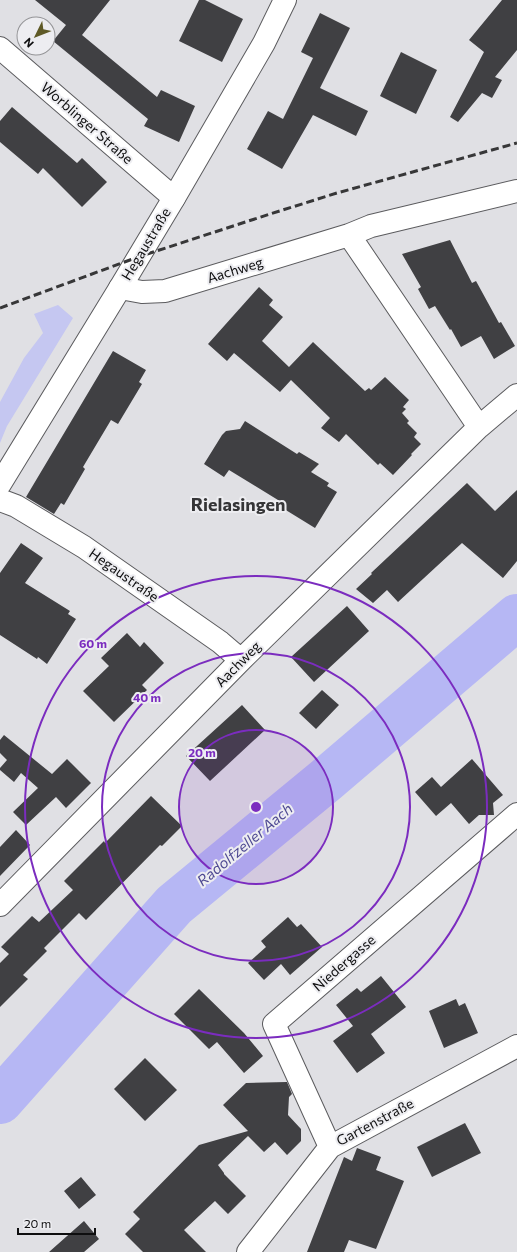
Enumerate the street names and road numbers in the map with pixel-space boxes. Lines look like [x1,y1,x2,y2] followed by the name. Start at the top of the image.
[38,78,137,167] street label: Worblinger Straße
[117,205,174,283] street label: Hegaustraße
[205,253,265,286] street label: Aachweg
[86,544,162,605] street label: Hegaustraße
[211,637,264,690] street label: Aachweg
[309,931,379,994] street label: Niedergasse
[333,1094,416,1149] street label: Gartenstraße

